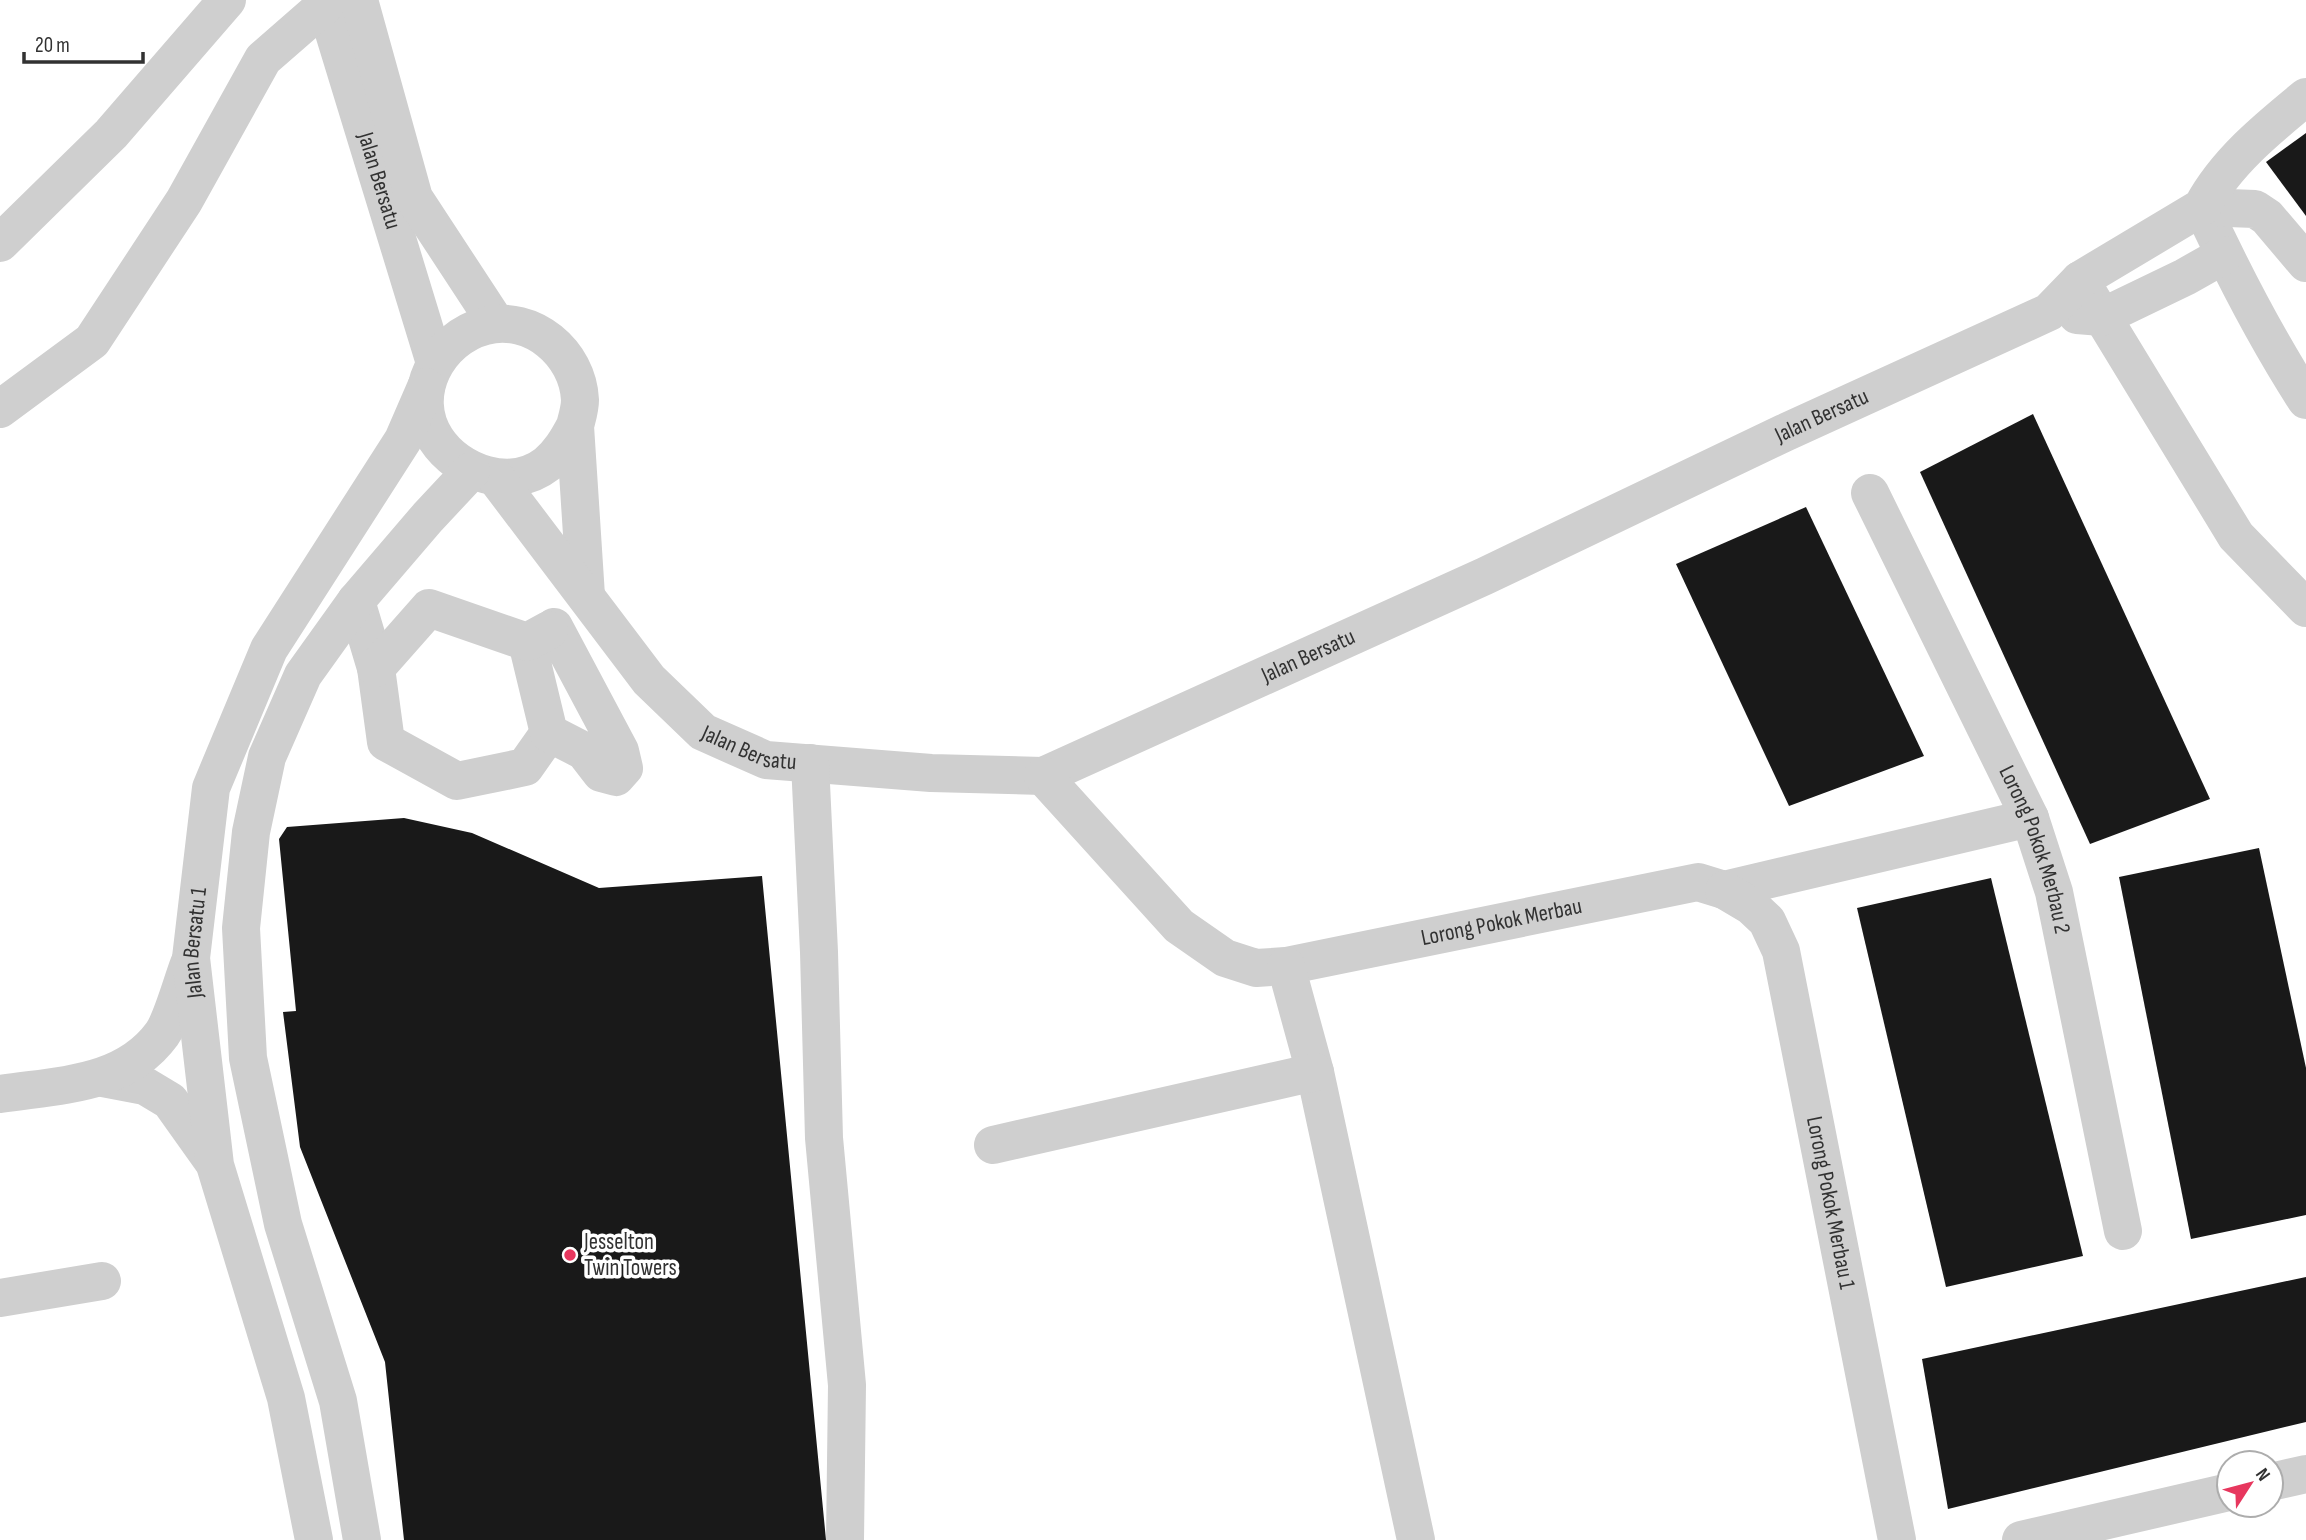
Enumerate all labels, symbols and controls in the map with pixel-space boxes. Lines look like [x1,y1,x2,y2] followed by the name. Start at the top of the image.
[24,21,144,65] scale bar
[35,33,70,58] text: 20 m
[351,128,407,232] street label: Jalan Bersatu
[1770,382,1873,450] street label: Jalan Bersatu
[1256,623,1359,690] street label: Jalan Bersatu
[696,719,798,776] street label: Jalan Bersatu
[1992,761,2076,936] street label: Lorong Pokok Merbau 2
[177,886,213,1001] street label: Jalan Bersatu 1
[1418,892,1584,952] street label: Lorong Pokok Merbau
[1800,1114,1861,1291] street label: Lorong Pokok Merbau 1
[583,1228,677,1282] place label: Jesselton Twin Towers
[562,1247,578,1263] marker: Jesselton Twin Towers
[2215,1449,2285,1519] north arrow
[2250,1464,2275,1486] text: N

